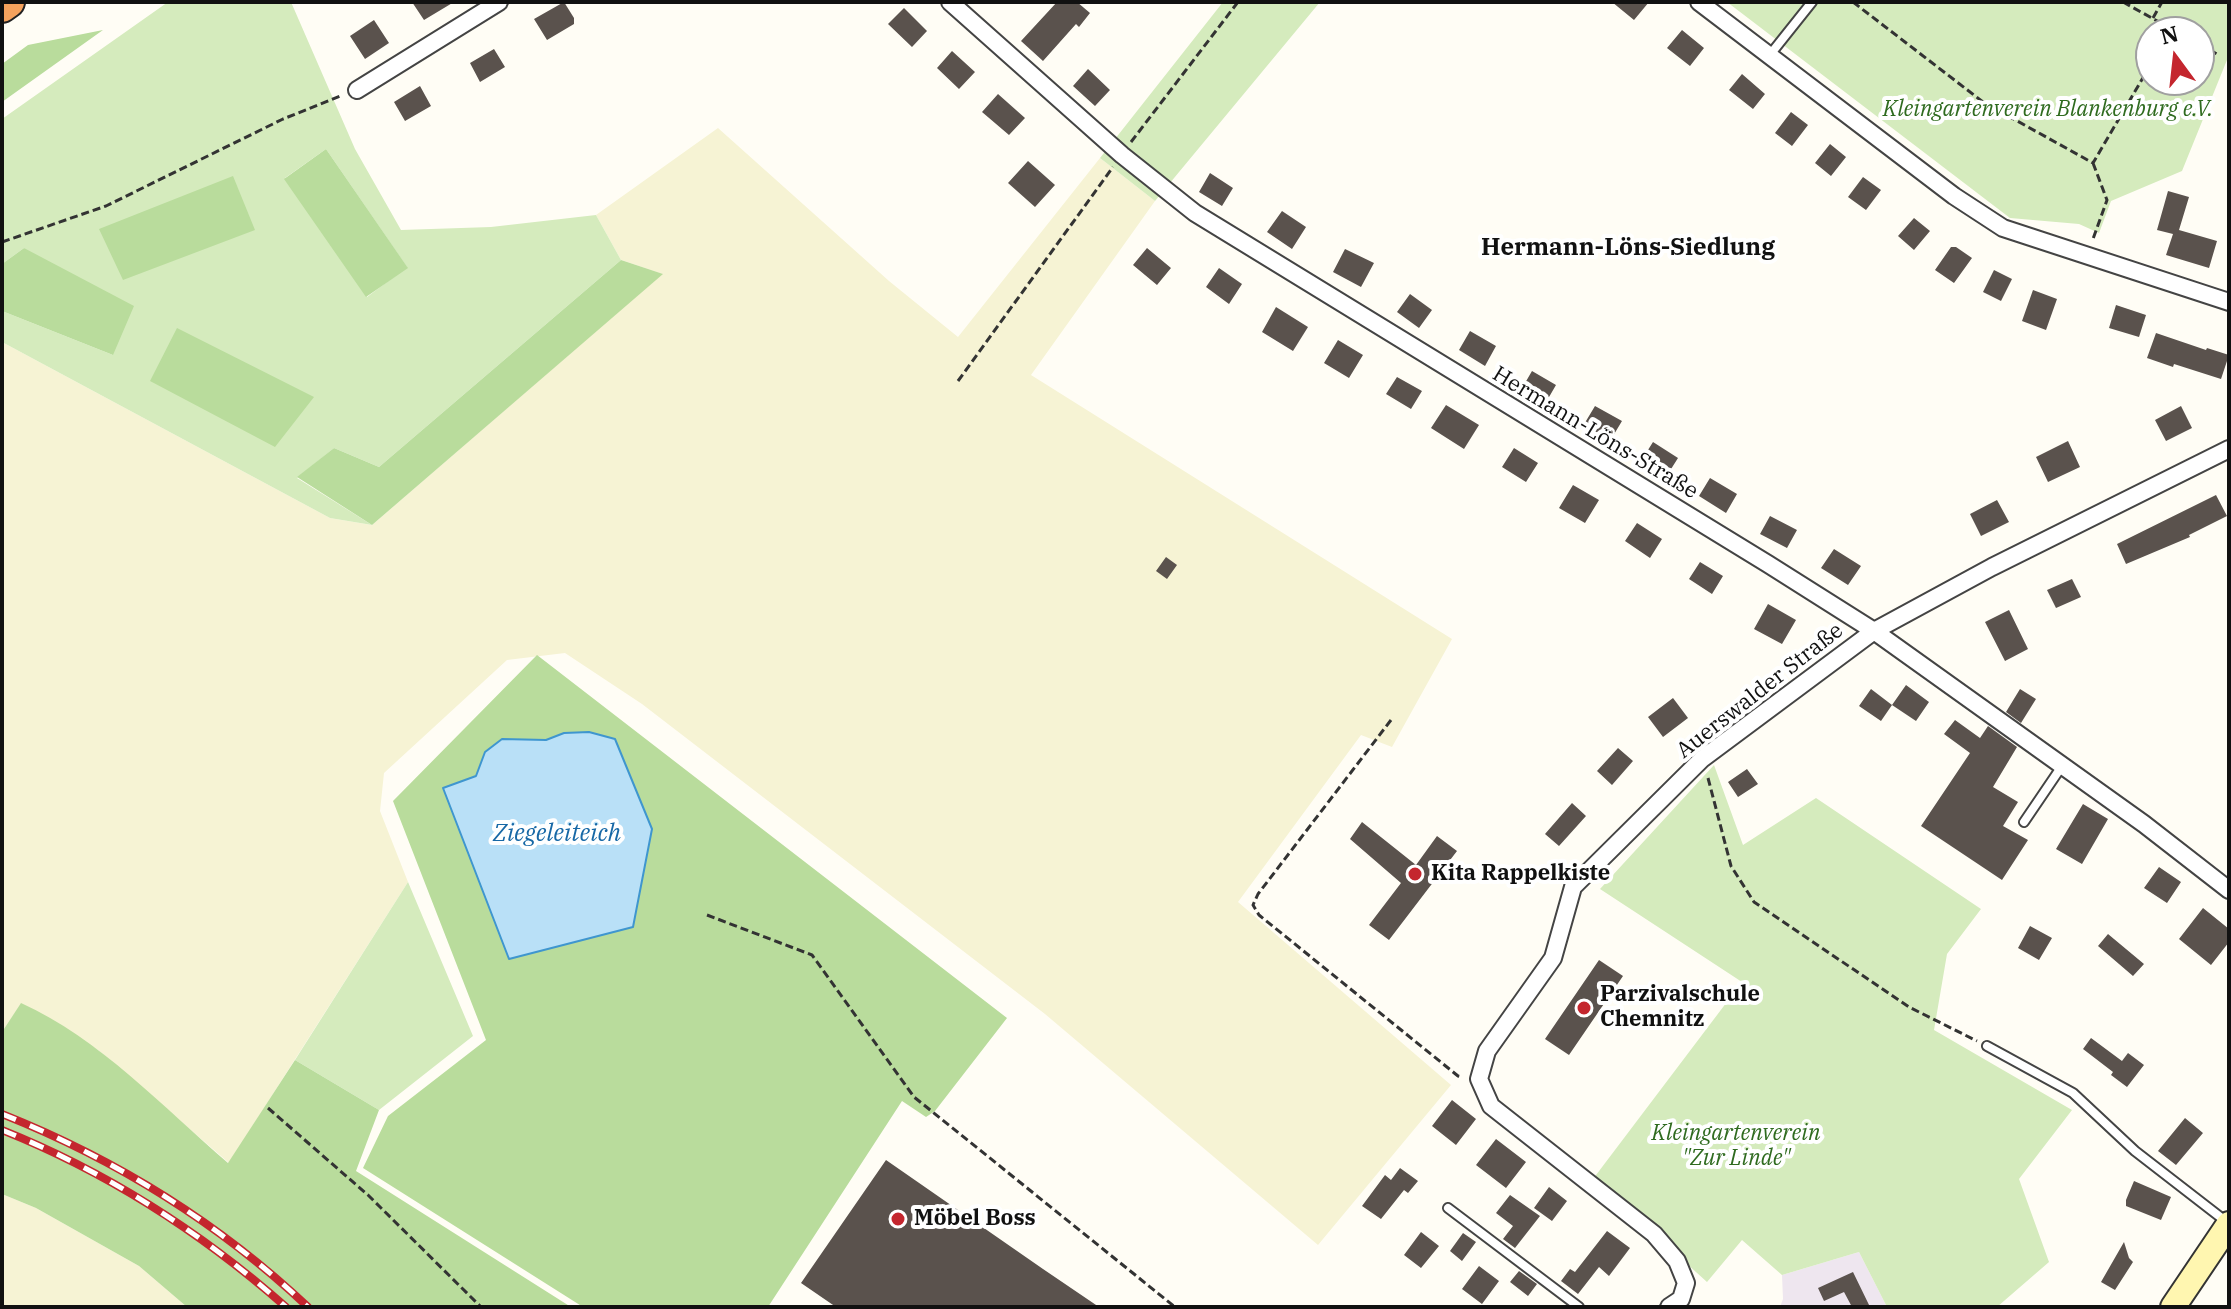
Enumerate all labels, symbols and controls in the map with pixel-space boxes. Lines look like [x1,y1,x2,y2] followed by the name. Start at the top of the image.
[2135,16,2215,96] north arrow
[2157,18,2181,51] text: N
[1883,97,2213,123] park label: Kleingartenverein Blankenburg e.V.
[1481,234,1775,262] district label: Hermann-Löns-Siedlung
[1487,361,1703,505] street label: Hermann-Löns-Straße
[1671,618,1849,764] street label: Auerswalder Straße
[493,820,621,848] water label: Ziegeleiteich
[1431,861,1610,887] place label: Kita Rappelkiste
[1406,865,1424,883] marker: Kita Rappelkiste
[1600,982,1760,1034] place label: Parzivalschule Chemnitz
[1575,999,1593,1017] marker: Parzivalschule Chemnitz
[1652,1121,1820,1172] park label: Kleingartenverein "Zur Linde"
[914,1206,1036,1232] place label: Möbel Boss
[889,1210,907,1228] marker: Möbel Boss

